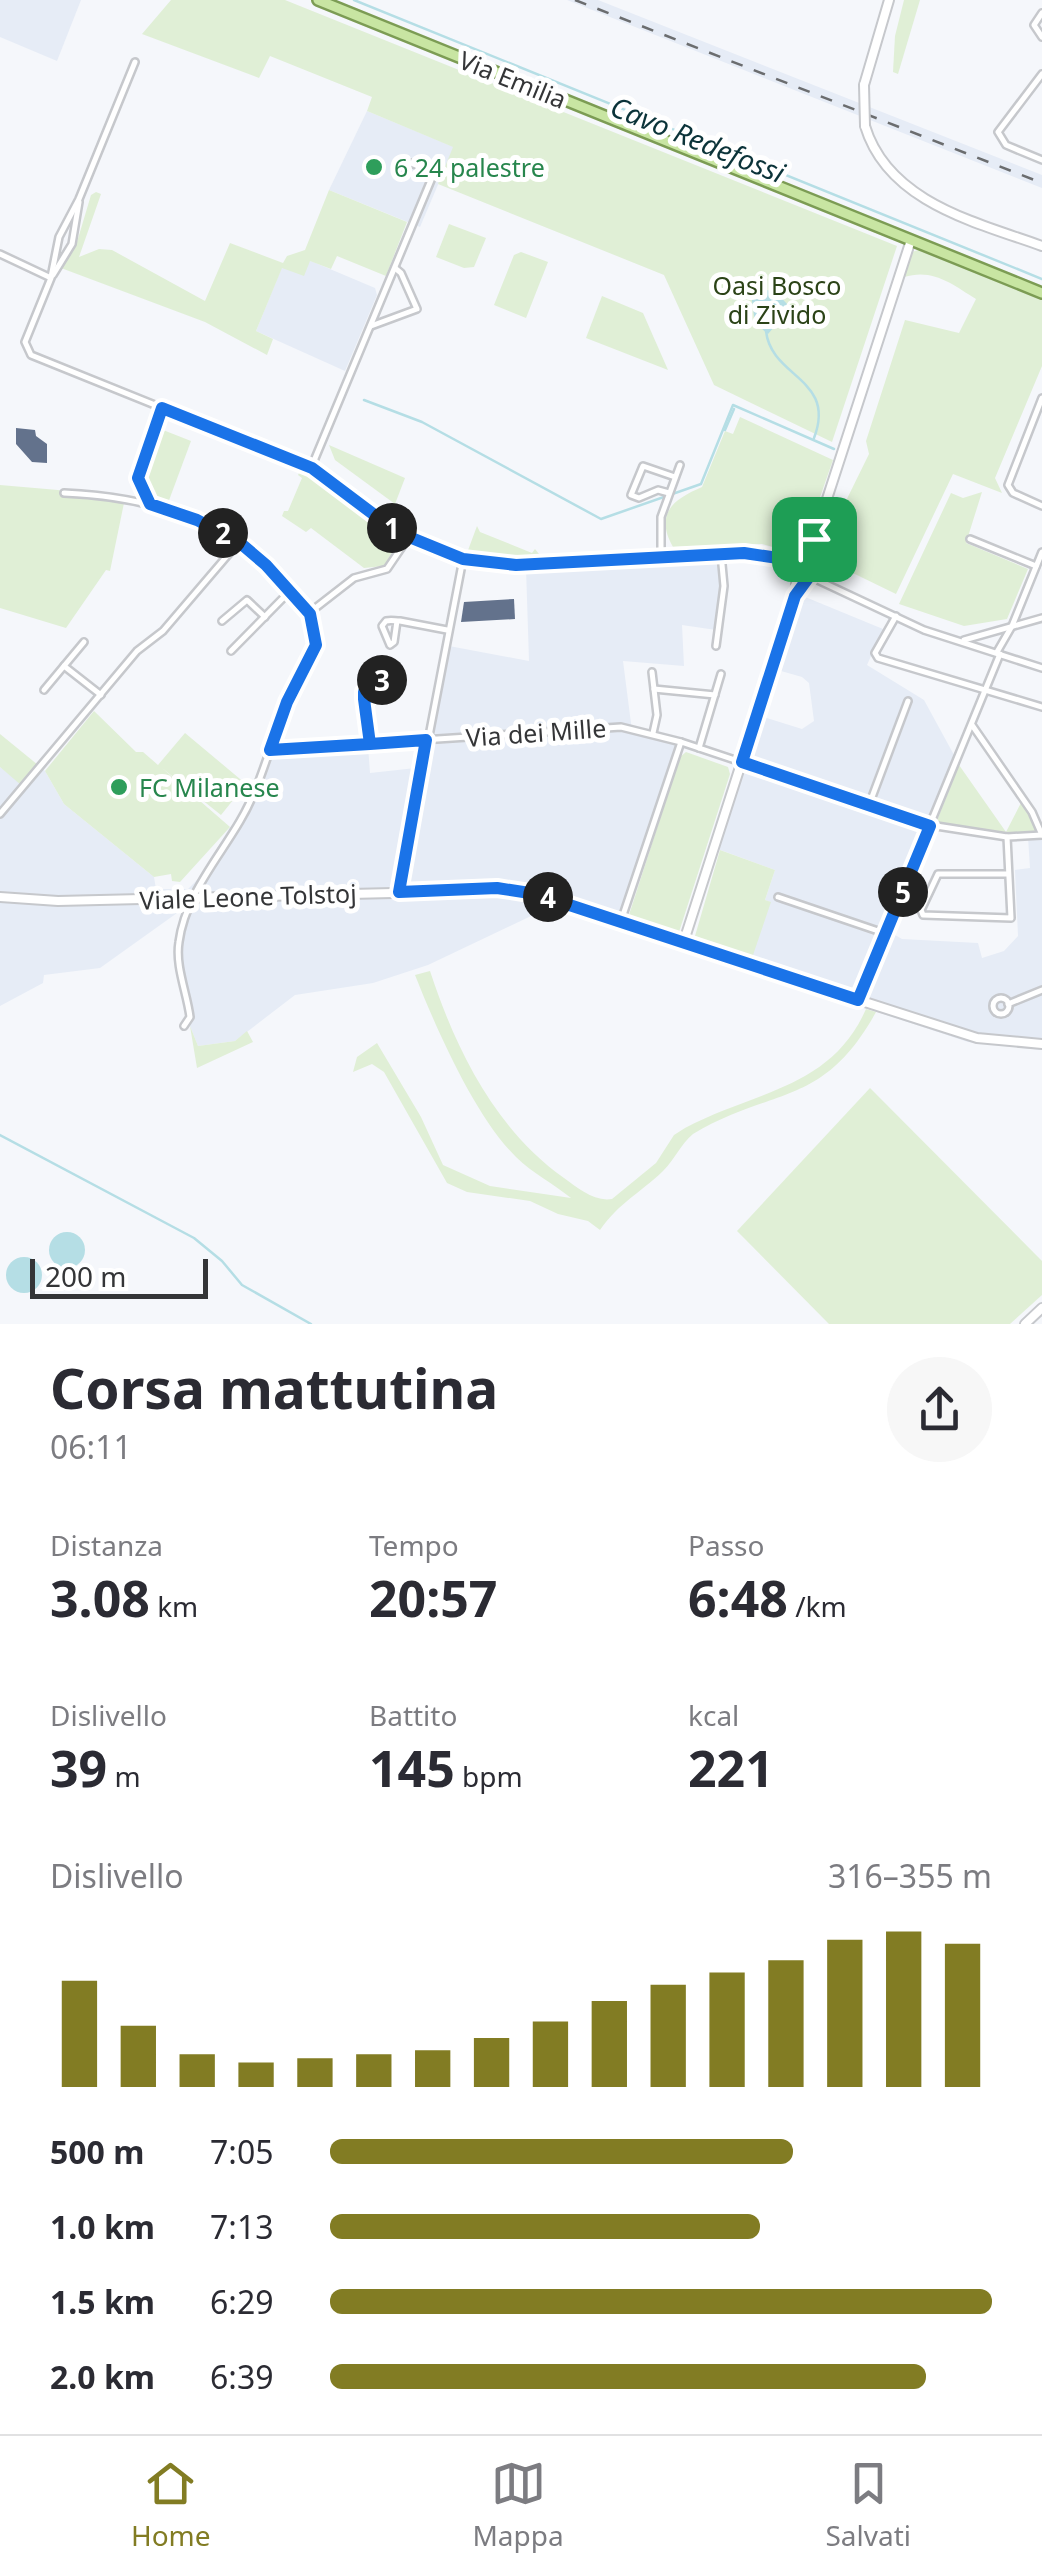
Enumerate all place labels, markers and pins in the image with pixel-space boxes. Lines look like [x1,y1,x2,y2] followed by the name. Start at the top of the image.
[394,150,545,184] place label: 6 24 palestre
[363,156,385,178] marker: 6 24 palestre
[772,497,857,582] pin
[367,503,417,553] pin: 1
[198,508,248,558] pin: 2
[357,655,407,705] pin: 3
[139,770,280,804] place label: FC Milanese
[108,776,130,798] marker: FC Milanese
[878,867,928,917] pin: 5
[523,872,573,922] pin: 4

